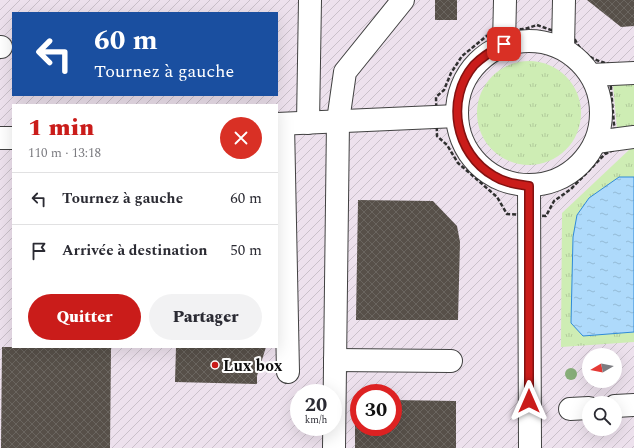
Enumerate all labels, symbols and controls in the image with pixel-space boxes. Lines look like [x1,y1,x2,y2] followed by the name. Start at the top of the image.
[94,19,158,62] text: 60 m
[487,27,521,61] pin
[28,28,80,80] icon: left
[493,33,515,55] icon: arrive
[94,58,234,85] text: Tournez à gauche
[28,110,94,146] text: 1 min
[220,117,262,159] button: close
[28,143,101,163] text: 110 m · 13:18
[62,187,183,210] text: Tournez à gauche
[230,187,262,210] text: 60 m
[28,188,50,210] icon: left
[62,239,208,262] text: Arrivée à destination
[230,239,262,262] text: 50 m
[28,240,50,262] icon: arrive
[28,294,141,340] button: Quitter
[149,294,262,340] button: Partager
[582,348,622,388] north arrow
[582,348,622,436] map controls
[223,354,283,378] place label: Lux box
[210,360,220,370] marker: Lux box
[508,380,550,422] position arrow
[350,384,402,436] speed limit sign: 30
[305,390,327,420] text: 20
[582,396,622,436] button: search
[305,412,327,428] text: km/h

